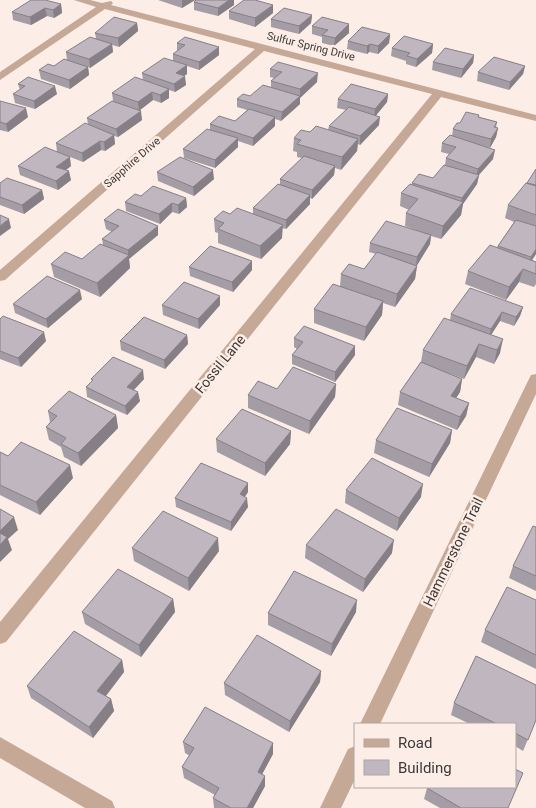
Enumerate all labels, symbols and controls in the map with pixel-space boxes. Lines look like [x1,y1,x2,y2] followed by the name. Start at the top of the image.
[265,29,356,64] street label: Sulfur Spring Drive
[101,134,163,190] street label: Sapphire Drive
[192,332,248,396] street label: Fossil Lane
[420,495,486,609] street label: Hammerstone Trail
[354,723,516,788] legend
[398,734,432,752] text: Road
[398,759,452,777] text: Building

